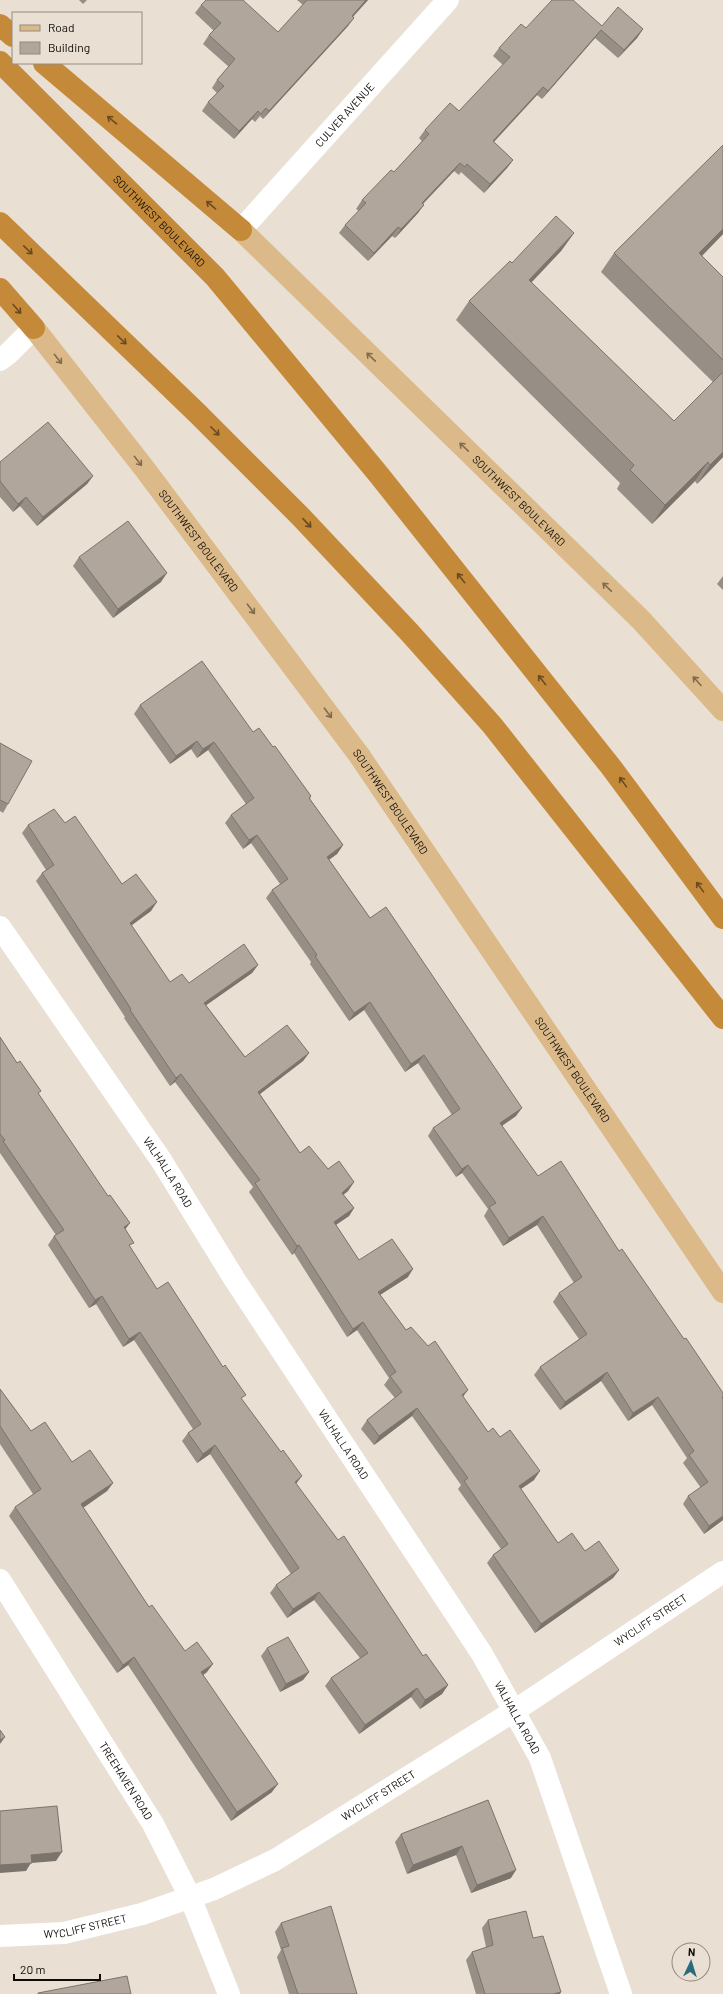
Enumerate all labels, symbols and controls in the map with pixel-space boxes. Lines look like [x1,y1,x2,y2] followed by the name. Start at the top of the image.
[12,12,142,64] legend
[48,20,75,34] text: Road
[48,40,90,54] text: Building
[312,79,377,149] street label: CULVER AVENUE
[106,116,117,125] one-way arrow
[111,172,208,269] street label: SOUTHWEST BOULEVARD
[206,200,216,209] one-way arrow
[23,245,33,255] one-way arrow
[12,303,21,313] one-way arrow
[117,335,127,345] one-way arrow
[366,352,376,361] one-way arrow
[54,353,63,364] one-way arrow
[210,426,220,436] one-way arrow
[459,442,469,452] one-way arrow
[470,452,568,549] street label: SOUTHWEST BOULEVARD
[134,455,143,466] one-way arrow
[156,487,242,594] street label: SOUTHWEST BOULEVARD
[302,518,311,528] one-way arrow
[457,573,466,584] one-way arrow
[602,582,612,592] one-way arrow
[247,603,255,614] one-way arrow
[538,675,547,686] one-way arrow
[692,676,701,686] one-way arrow
[324,708,332,719] one-way arrow
[351,746,431,857] street label: SOUTHWEST BOULEVARD
[619,777,627,788] one-way arrow
[696,881,704,892] one-way arrow
[533,1014,613,1125] street label: SOUTHWEST BOULEVARD
[141,1134,196,1210] street label: VALHALLA ROAD
[316,1406,372,1482] street label: VALHALLA ROAD
[612,1591,689,1649] street label: WYCLIFF STREET
[492,1678,543,1756] street label: VALHALLA ROAD
[97,1739,156,1822] street label: TREEHAVEN ROAD
[339,1767,418,1823] street label: WYCLIFF STREET
[43,1911,128,1940] street label: WYCLIFF STREET
[671,1942,711,1982] north arrow
[688,1945,696,1958] text: N
[14,1956,100,1982] scale bar
[20,1962,46,1976] text: 20 m

